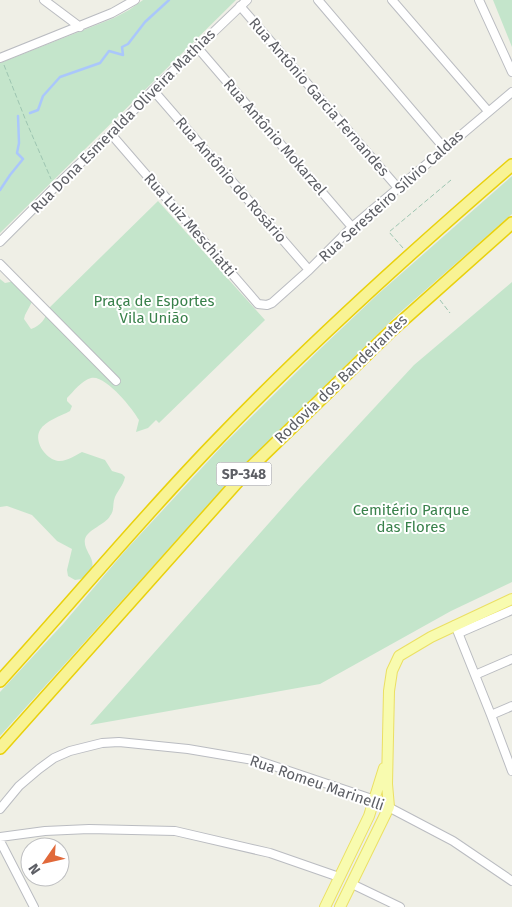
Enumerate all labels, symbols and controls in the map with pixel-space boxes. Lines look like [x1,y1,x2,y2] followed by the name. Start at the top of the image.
[245,14,393,180] street label: Rua Antônio Garcia Fernandes
[27,25,219,217] street label: Rua Dona Esmeralda Oliveira Mathias
[220,75,331,199] street label: Rua Antônio Mokarzel
[172,114,290,246] street label: Rua Antônio do Rosário
[315,126,467,266] street label: Rua Seresteiro Sílvio Caldas
[140,170,240,280] street label: Rua Luiz Meschiatti
[94,292,214,327] park label: Praça de Esportes Vila União
[271,311,411,447] street label: Rodovia dos Bandeirantes
[216,462,272,486] road number: SP-348
[353,501,469,536] park label: Cemitério Parque das Flores
[247,752,387,814] street label: Rua Romeu Marinelli
[20,837,70,887] north arrow
[25,860,44,878] text: N

